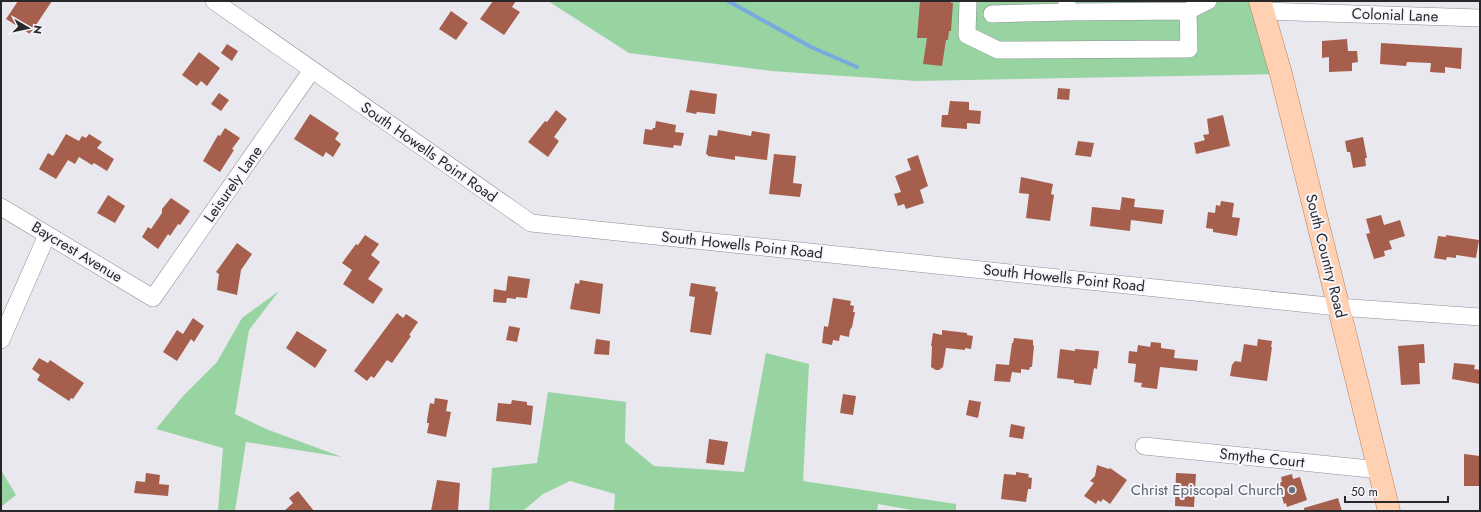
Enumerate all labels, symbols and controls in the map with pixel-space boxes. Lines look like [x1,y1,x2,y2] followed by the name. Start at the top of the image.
[1351,2,1439,28] street label: Colonial Lane
[8,8,48,48] north arrow
[29,24,46,35] text: N
[356,96,502,208] street label: South Howells Point Road
[198,141,268,227] street label: Leisurely Lane
[1300,192,1352,320] street label: South Country Road
[27,216,127,288] street label: Baycrest Avenue
[660,226,824,264] street label: South Howells Point Road
[982,259,1146,297] street label: South Howells Point Road
[1218,443,1306,473] street label: Smythe Court
[1345,478,1448,504] scale bar
[1131,479,1284,501] place label: Christ Episcopal Church
[1351,483,1378,501] text: 50 m
[1287,485,1297,495] marker: Christ Episcopal Church

